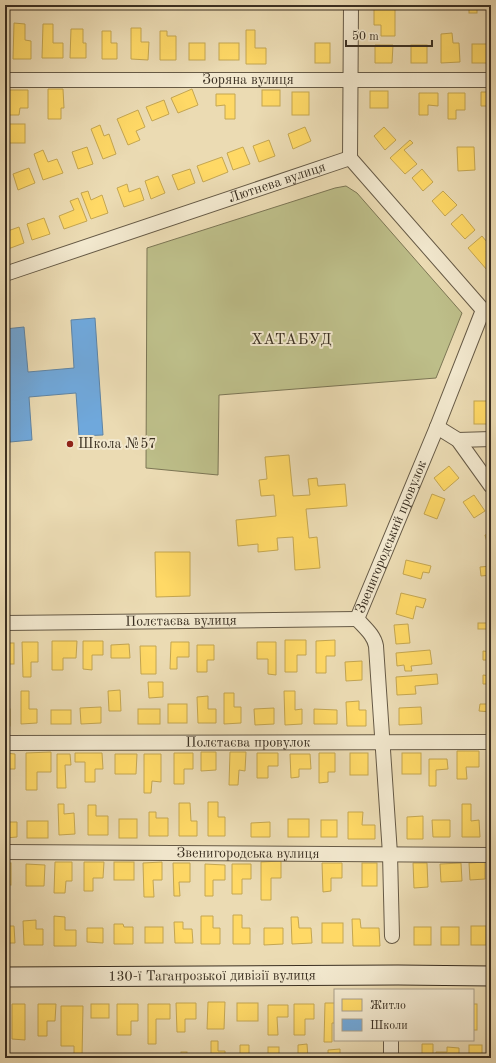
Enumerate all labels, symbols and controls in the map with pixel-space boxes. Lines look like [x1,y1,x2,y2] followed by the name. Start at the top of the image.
[346,22,432,48] scale bar
[352,30,379,43] text: 50 m
[202,73,294,87] street label: Зоряна вулиця
[227,160,327,205] street label: Лютнева вулиця
[251,333,333,348] district label: ХАТАБУД
[78,437,156,451] place label: Школа №57
[65,439,75,449] marker: Школа №57
[353,458,429,615] street label: Звенигородський провулок
[125,613,237,629] street label: Полєтаєва вулиця
[185,735,311,750] street label: Полєтаєва провулок
[176,846,320,861] street label: Звенигородська вулиця
[108,968,316,983] street label: 130-ї Таганрозької дивізії вулиця
[334,989,474,1041] legend
[370,1000,406,1012] text: Житло
[370,1020,408,1032] text: Школи

